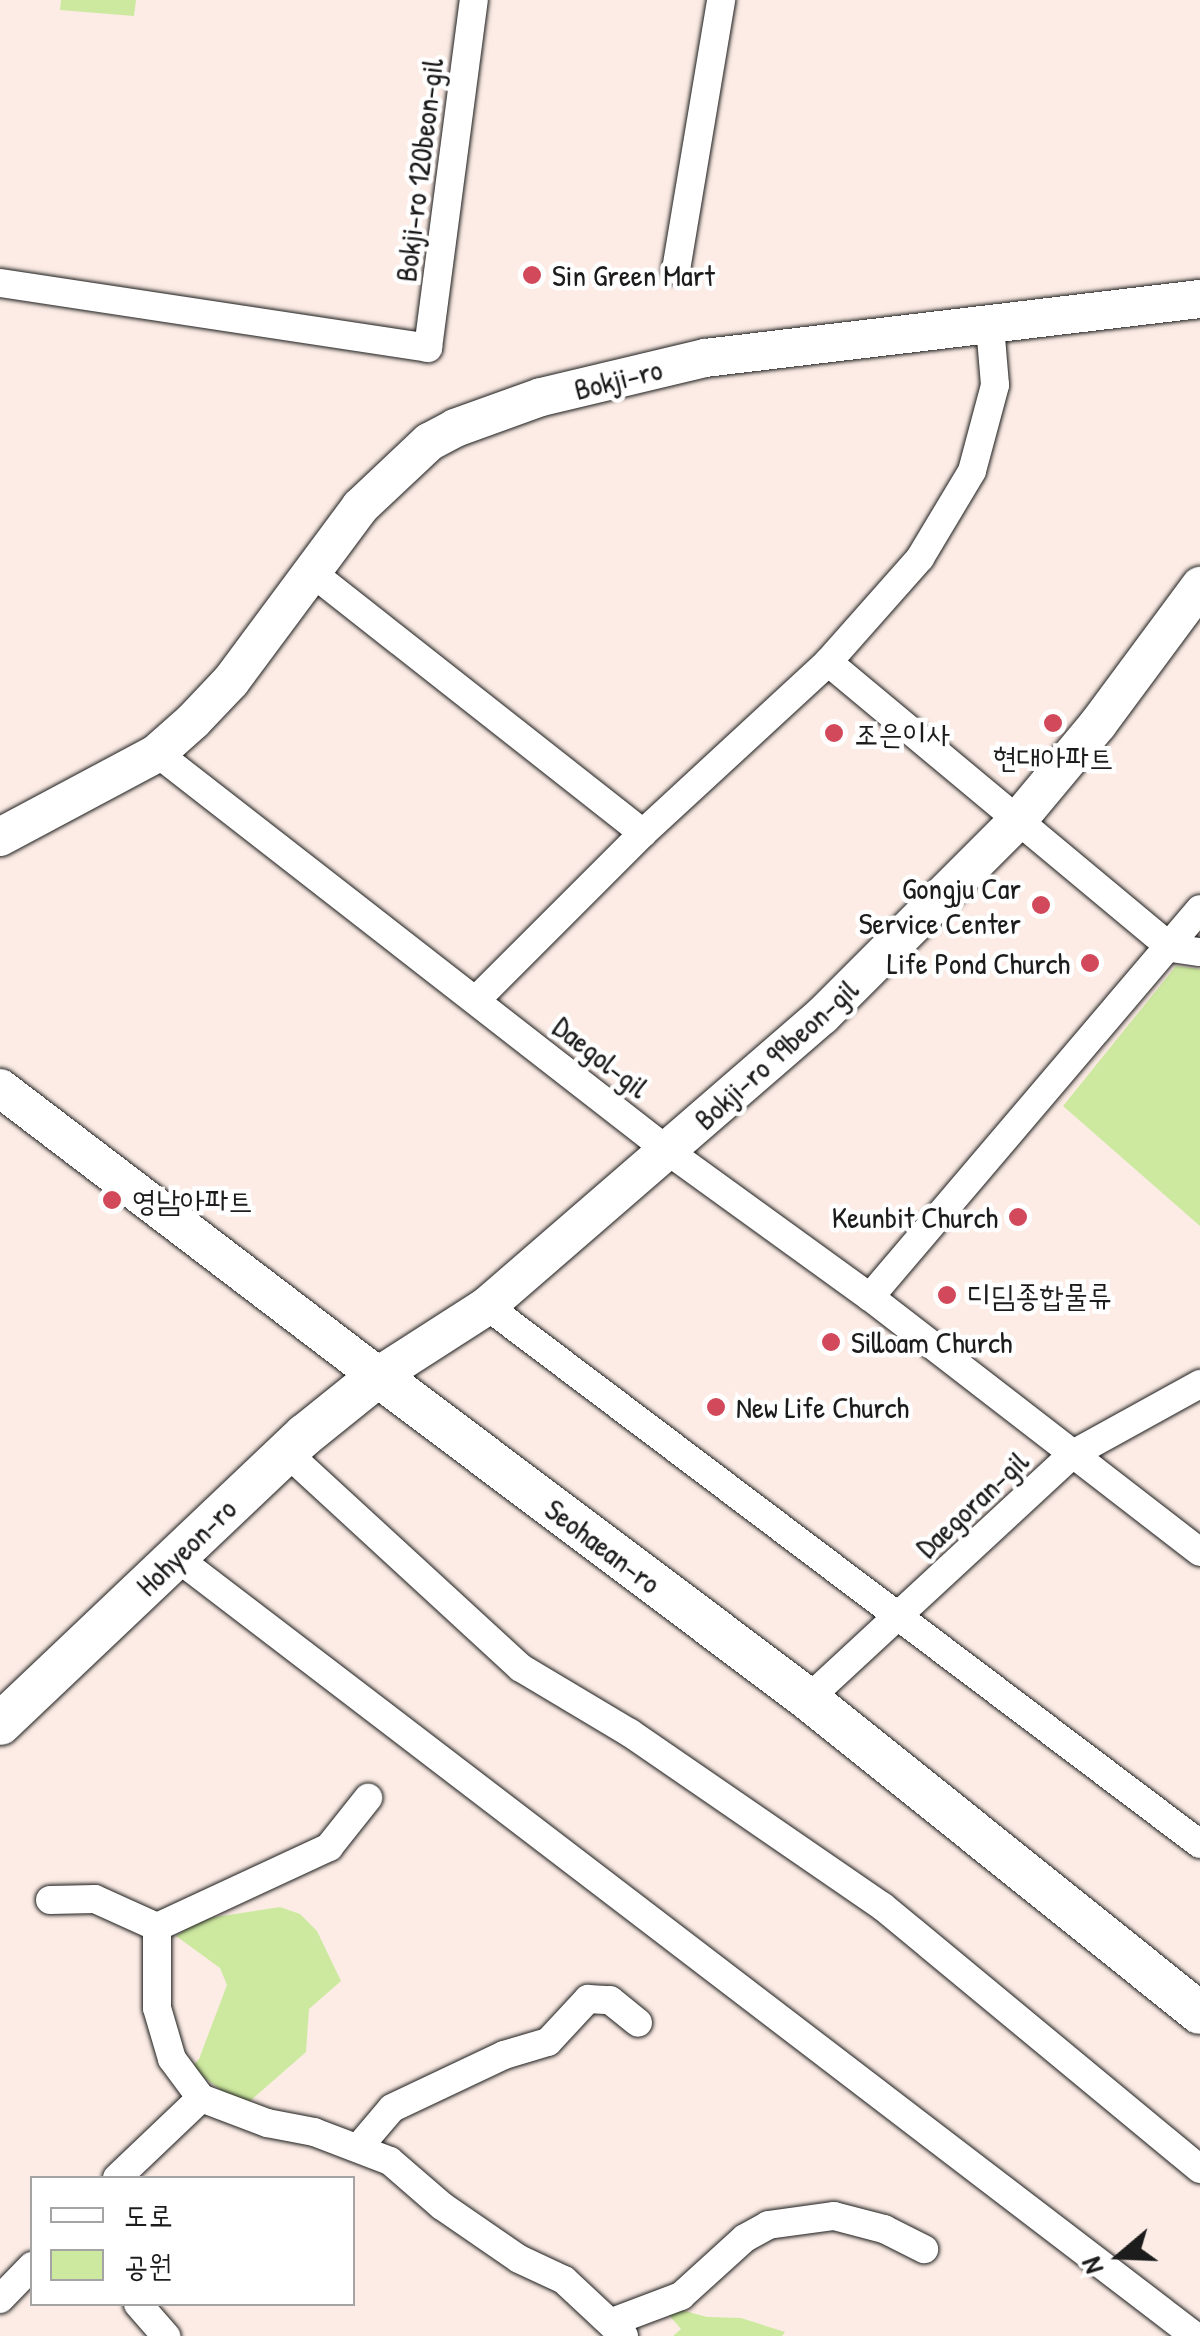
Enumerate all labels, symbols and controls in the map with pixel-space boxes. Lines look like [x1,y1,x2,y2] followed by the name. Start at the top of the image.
[387,56,451,284] street label: Bokji-ro 120beon-gil
[552,257,715,293] place label: Sin Green Mart
[521,264,543,286] marker: Sin Green Mart
[570,351,666,407] street label: Bokji-ro
[1042,712,1064,734] marker: 현대아파트
[854,715,951,751] place label: 조은이사
[823,722,845,744] marker: 조은이사
[993,739,1113,775] place label: 현대아파트
[859,870,1021,940] place label: Gongju Car Service Center
[1030,894,1052,916] marker: Gongju Car Service Center
[887,945,1070,981] place label: Life Pond Church
[1079,952,1101,974] marker: Life Pond Church
[687,971,865,1137] street label: Bokji-ro 99beon-gil
[546,1008,656,1106] street label: Daegol-gil
[132,1182,253,1218] place label: 영남아파트
[101,1189,123,1211] marker: 영남아파트
[832,1199,998,1235] place label: Keunbit Church
[1007,1206,1029,1228] marker: Keunbit Church
[967,1277,1112,1313] place label: 디딤종합물류
[936,1284,958,1306] marker: 디딤종합물류
[851,1324,1012,1360] place label: Silloam Church
[820,1331,842,1353] marker: Silloam Church
[736,1389,909,1425] place label: New Life Church
[705,1396,727,1418] marker: New Life Church
[908,1443,1036,1565] street label: Daegoran-gil
[129,1491,243,1603] street label: Hohyeon-ro
[538,1491,668,1601] street label: Seohaean-ro
[30,2176,355,2306] legend
[124,2195,172,2235] text: 도로
[1070,2206,1170,2306] north arrow
[124,2245,172,2285] text: 공원
[1071,2253,1112,2279] text: N

